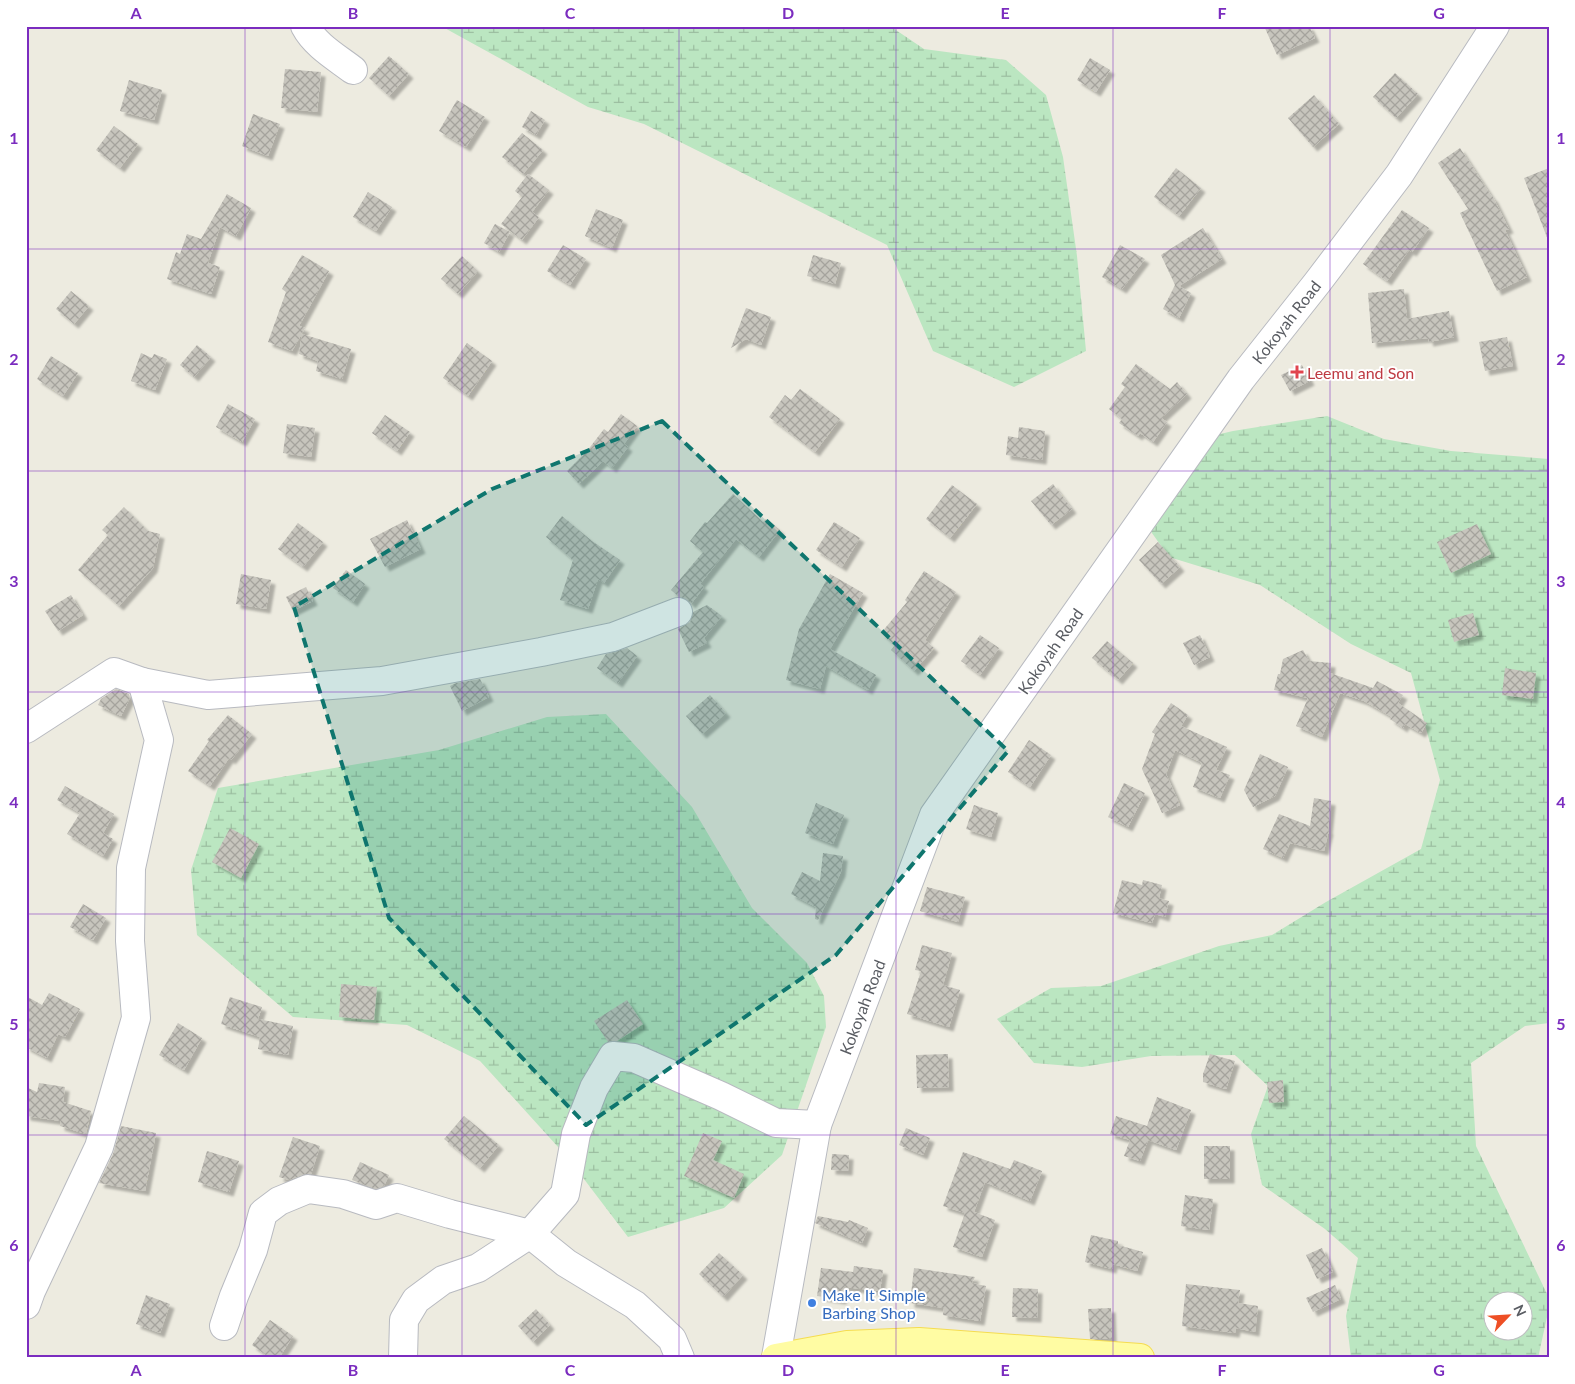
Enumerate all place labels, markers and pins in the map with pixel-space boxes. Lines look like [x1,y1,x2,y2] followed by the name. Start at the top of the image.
[1307,363,1414,382] place label: Leemu and Son
[1291,366,1303,378] marker: Leemu and Son
[822,1285,926,1322] place label: Make It Simple Barbing Shop
[806,1297,818,1309] marker: Make It Simple Barbing Shop

